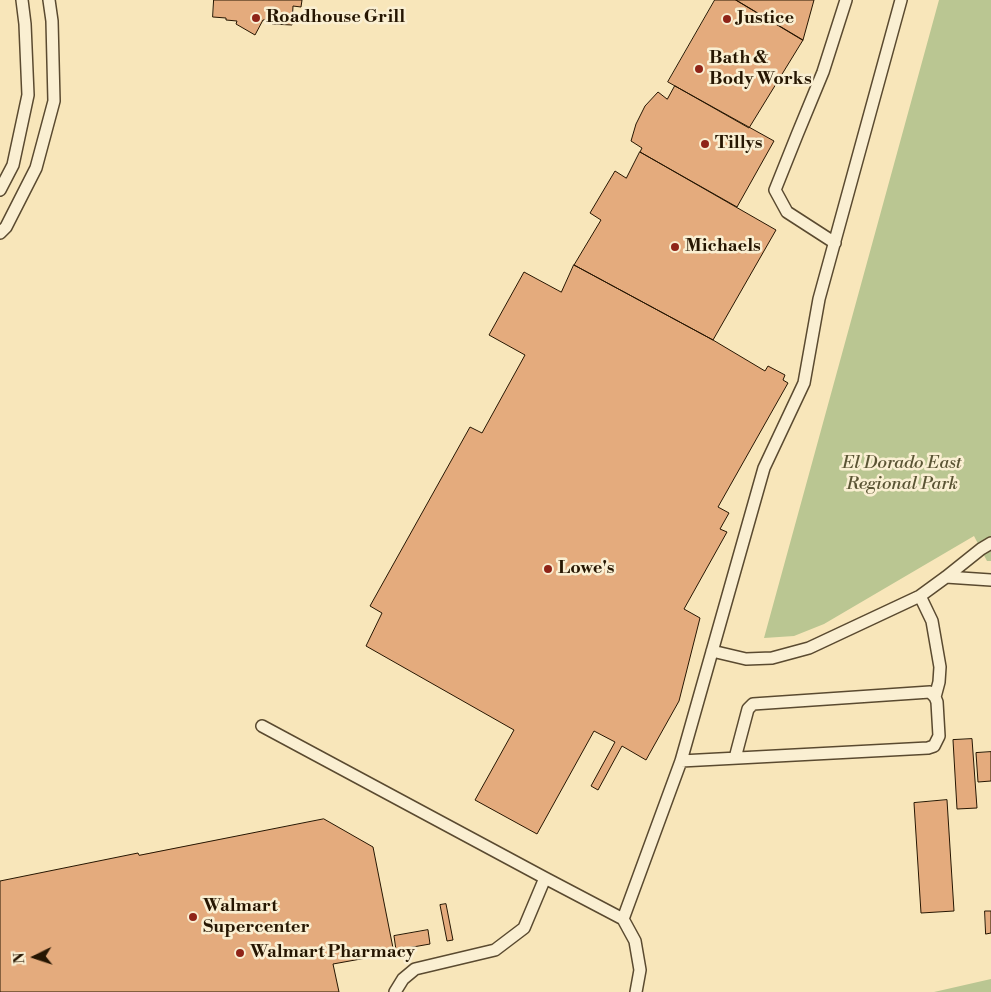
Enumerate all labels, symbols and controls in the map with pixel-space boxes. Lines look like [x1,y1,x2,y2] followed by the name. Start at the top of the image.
[266,7,405,29] place label: Roadhouse Grill
[737,8,794,30] place label: Justice
[250,12,262,24] marker: Roadhouse Grill
[721,13,733,25] marker: Justice
[709,48,812,90] place label: Bath & Body Works
[693,63,705,75] marker: Bath & Body Works
[715,133,763,155] place label: Tillys
[699,138,711,150] marker: Tillys
[685,236,761,258] place label: Michaels
[669,241,681,253] marker: Michaels
[842,453,962,496] park label: El Dorado East Regional Park
[558,558,615,580] place label: Lowe's
[542,563,554,575] marker: Lowe's
[203,896,310,939] place label: Walmart Supercenter
[187,911,199,923] marker: Walmart Supercenter
[10,932,60,982] north arrow
[250,942,415,964] place label: Walmart Pharmacy
[234,947,246,959] marker: Walmart Pharmacy
[11,952,29,964] text: N

